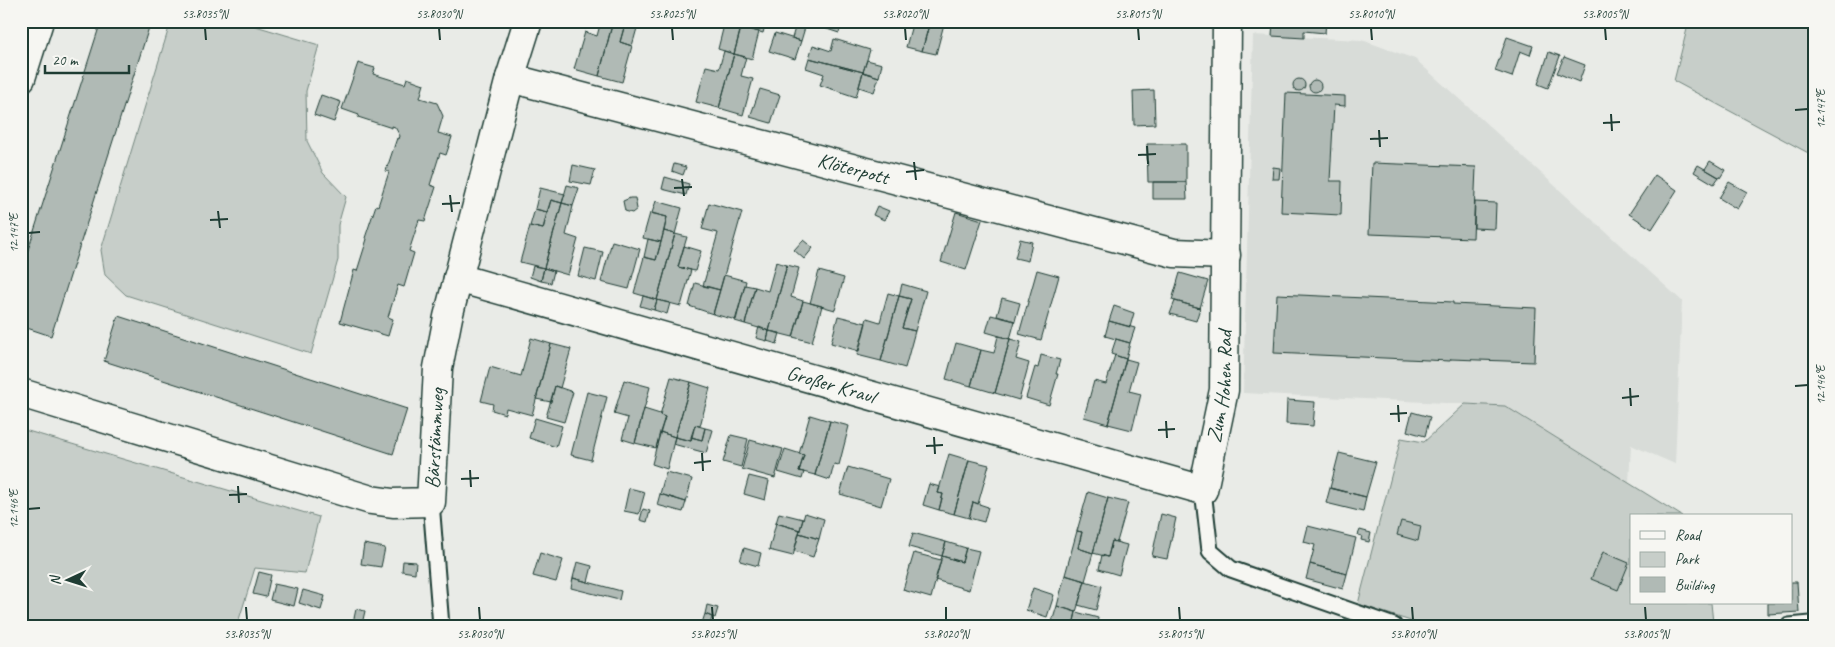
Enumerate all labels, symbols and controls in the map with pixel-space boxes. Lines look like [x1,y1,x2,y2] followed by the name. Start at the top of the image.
[182,6,229,22] text: 53.8035°N
[416,6,463,22] text: 53.8030°N
[649,6,696,22] text: 53.8025°N
[882,6,929,22] text: 53.8020°N
[1115,6,1162,22] text: 53.8015°N
[1348,6,1395,22] text: 53.8010°N
[1582,6,1629,22] text: 53.8005°N
[45,42,129,74] scale bar
[52,51,79,70] text: 20 m
[1813,88,1829,129] text: 12.147°E
[815,147,894,191] street label: Klöterpott
[6,212,22,253] text: 12.147°E
[1200,326,1238,445] street label: Zum Hohen Rad
[784,359,882,410] street label: Großer Kraul
[1813,364,1829,405] text: 12.146°E
[419,386,450,489] street label: Bärstämmweg
[6,488,22,529] text: 12.146°E
[1630,514,1792,604] legend
[1675,526,1702,545] text: Road
[1675,550,1700,569] text: Park
[42,554,92,604] north arrow
[47,574,64,586] text: N
[1675,576,1715,595] text: Building
[224,626,271,642] text: 53.8035°N
[457,626,504,642] text: 53.8030°N
[690,626,737,642] text: 53.8025°N
[923,626,970,642] text: 53.8020°N
[1157,626,1204,642] text: 53.8015°N
[1390,626,1437,642] text: 53.8010°N
[1623,626,1670,642] text: 53.8005°N

